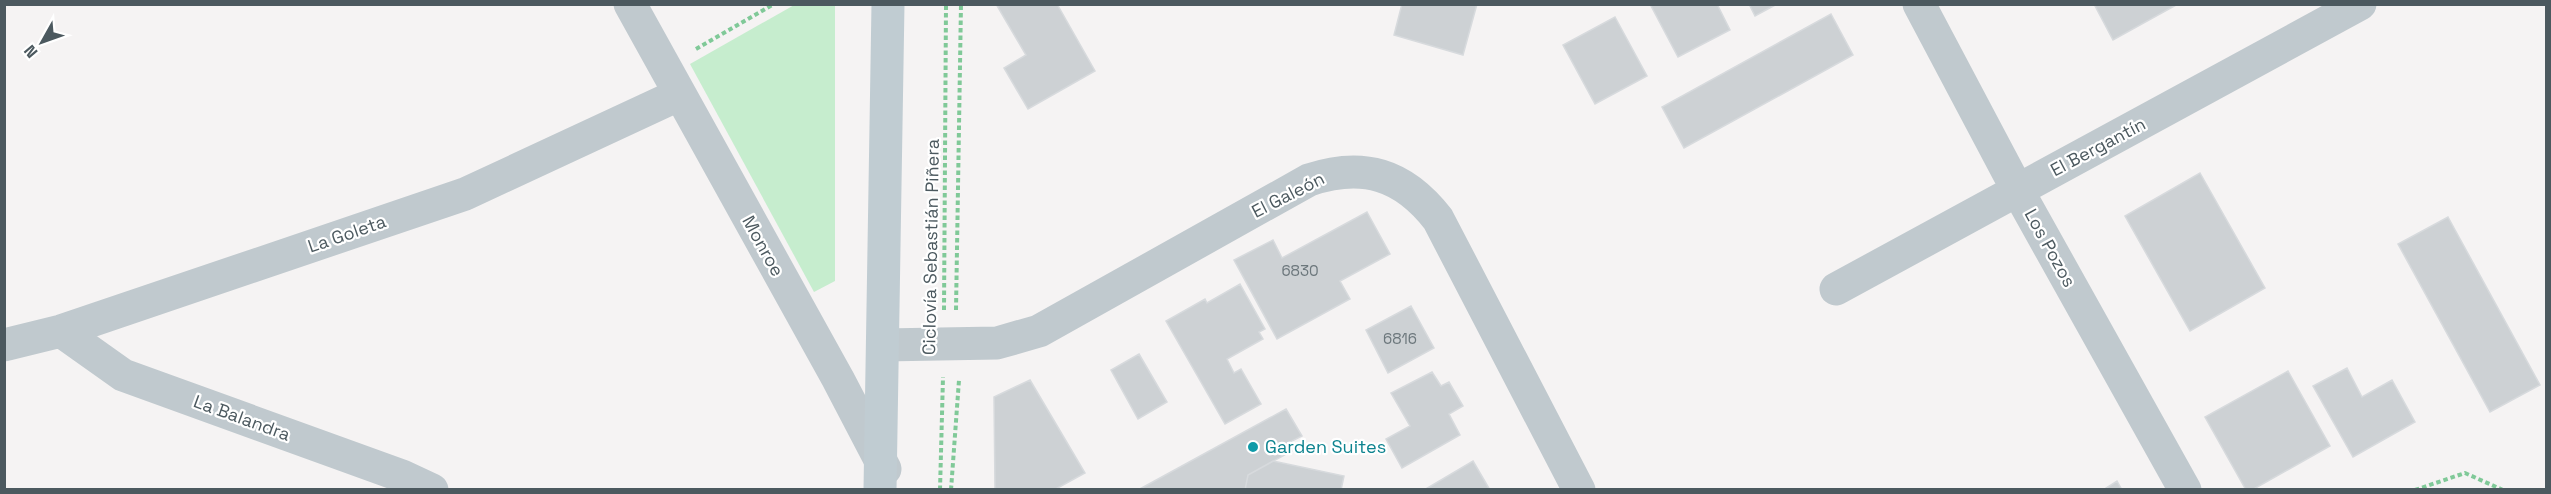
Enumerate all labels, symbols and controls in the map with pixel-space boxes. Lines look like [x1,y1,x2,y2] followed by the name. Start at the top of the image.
[12,12,72,72] north arrow
[19,40,42,62] text: N
[2046,112,2149,181] street label: El Bergantín
[917,139,944,355] street label: Ciclovía Sebastián Piñera
[1248,166,1328,223] street label: El Galeón
[2020,205,2081,291] street label: Los Pozos
[305,209,389,258] street label: La Goleta
[737,211,789,280] street label: Monroe
[1281,261,1319,280] house number: 6830
[1383,329,1417,348] house number: 6816
[191,389,294,446] street label: La Balandra
[1265,435,1386,458] place label: Garden Suites
[1246,440,1260,454] marker: Garden Suites

